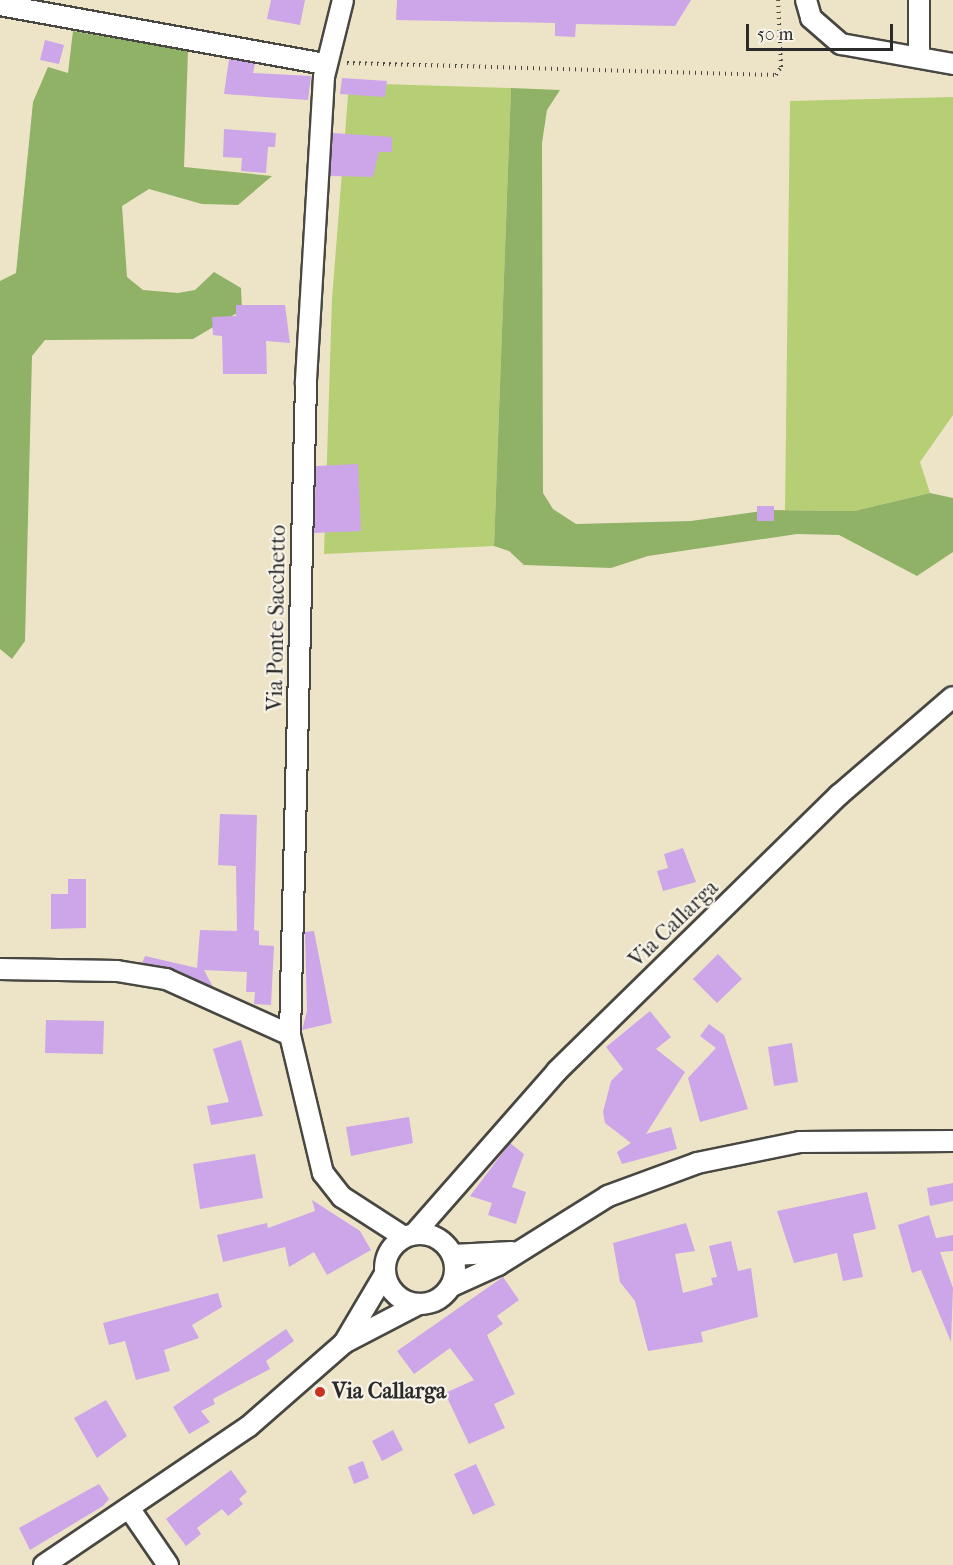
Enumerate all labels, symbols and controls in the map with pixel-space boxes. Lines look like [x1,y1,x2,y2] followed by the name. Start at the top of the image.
[749,12,896,50] scale bar
[757,24,793,45] text: 50 m
[262,525,292,711] street label: Via Ponte Sacchetto
[624,875,724,973] street label: Via Callarga
[332,1379,446,1405] place label: Via Callarga
[313,1385,327,1399] marker: Via Callarga

